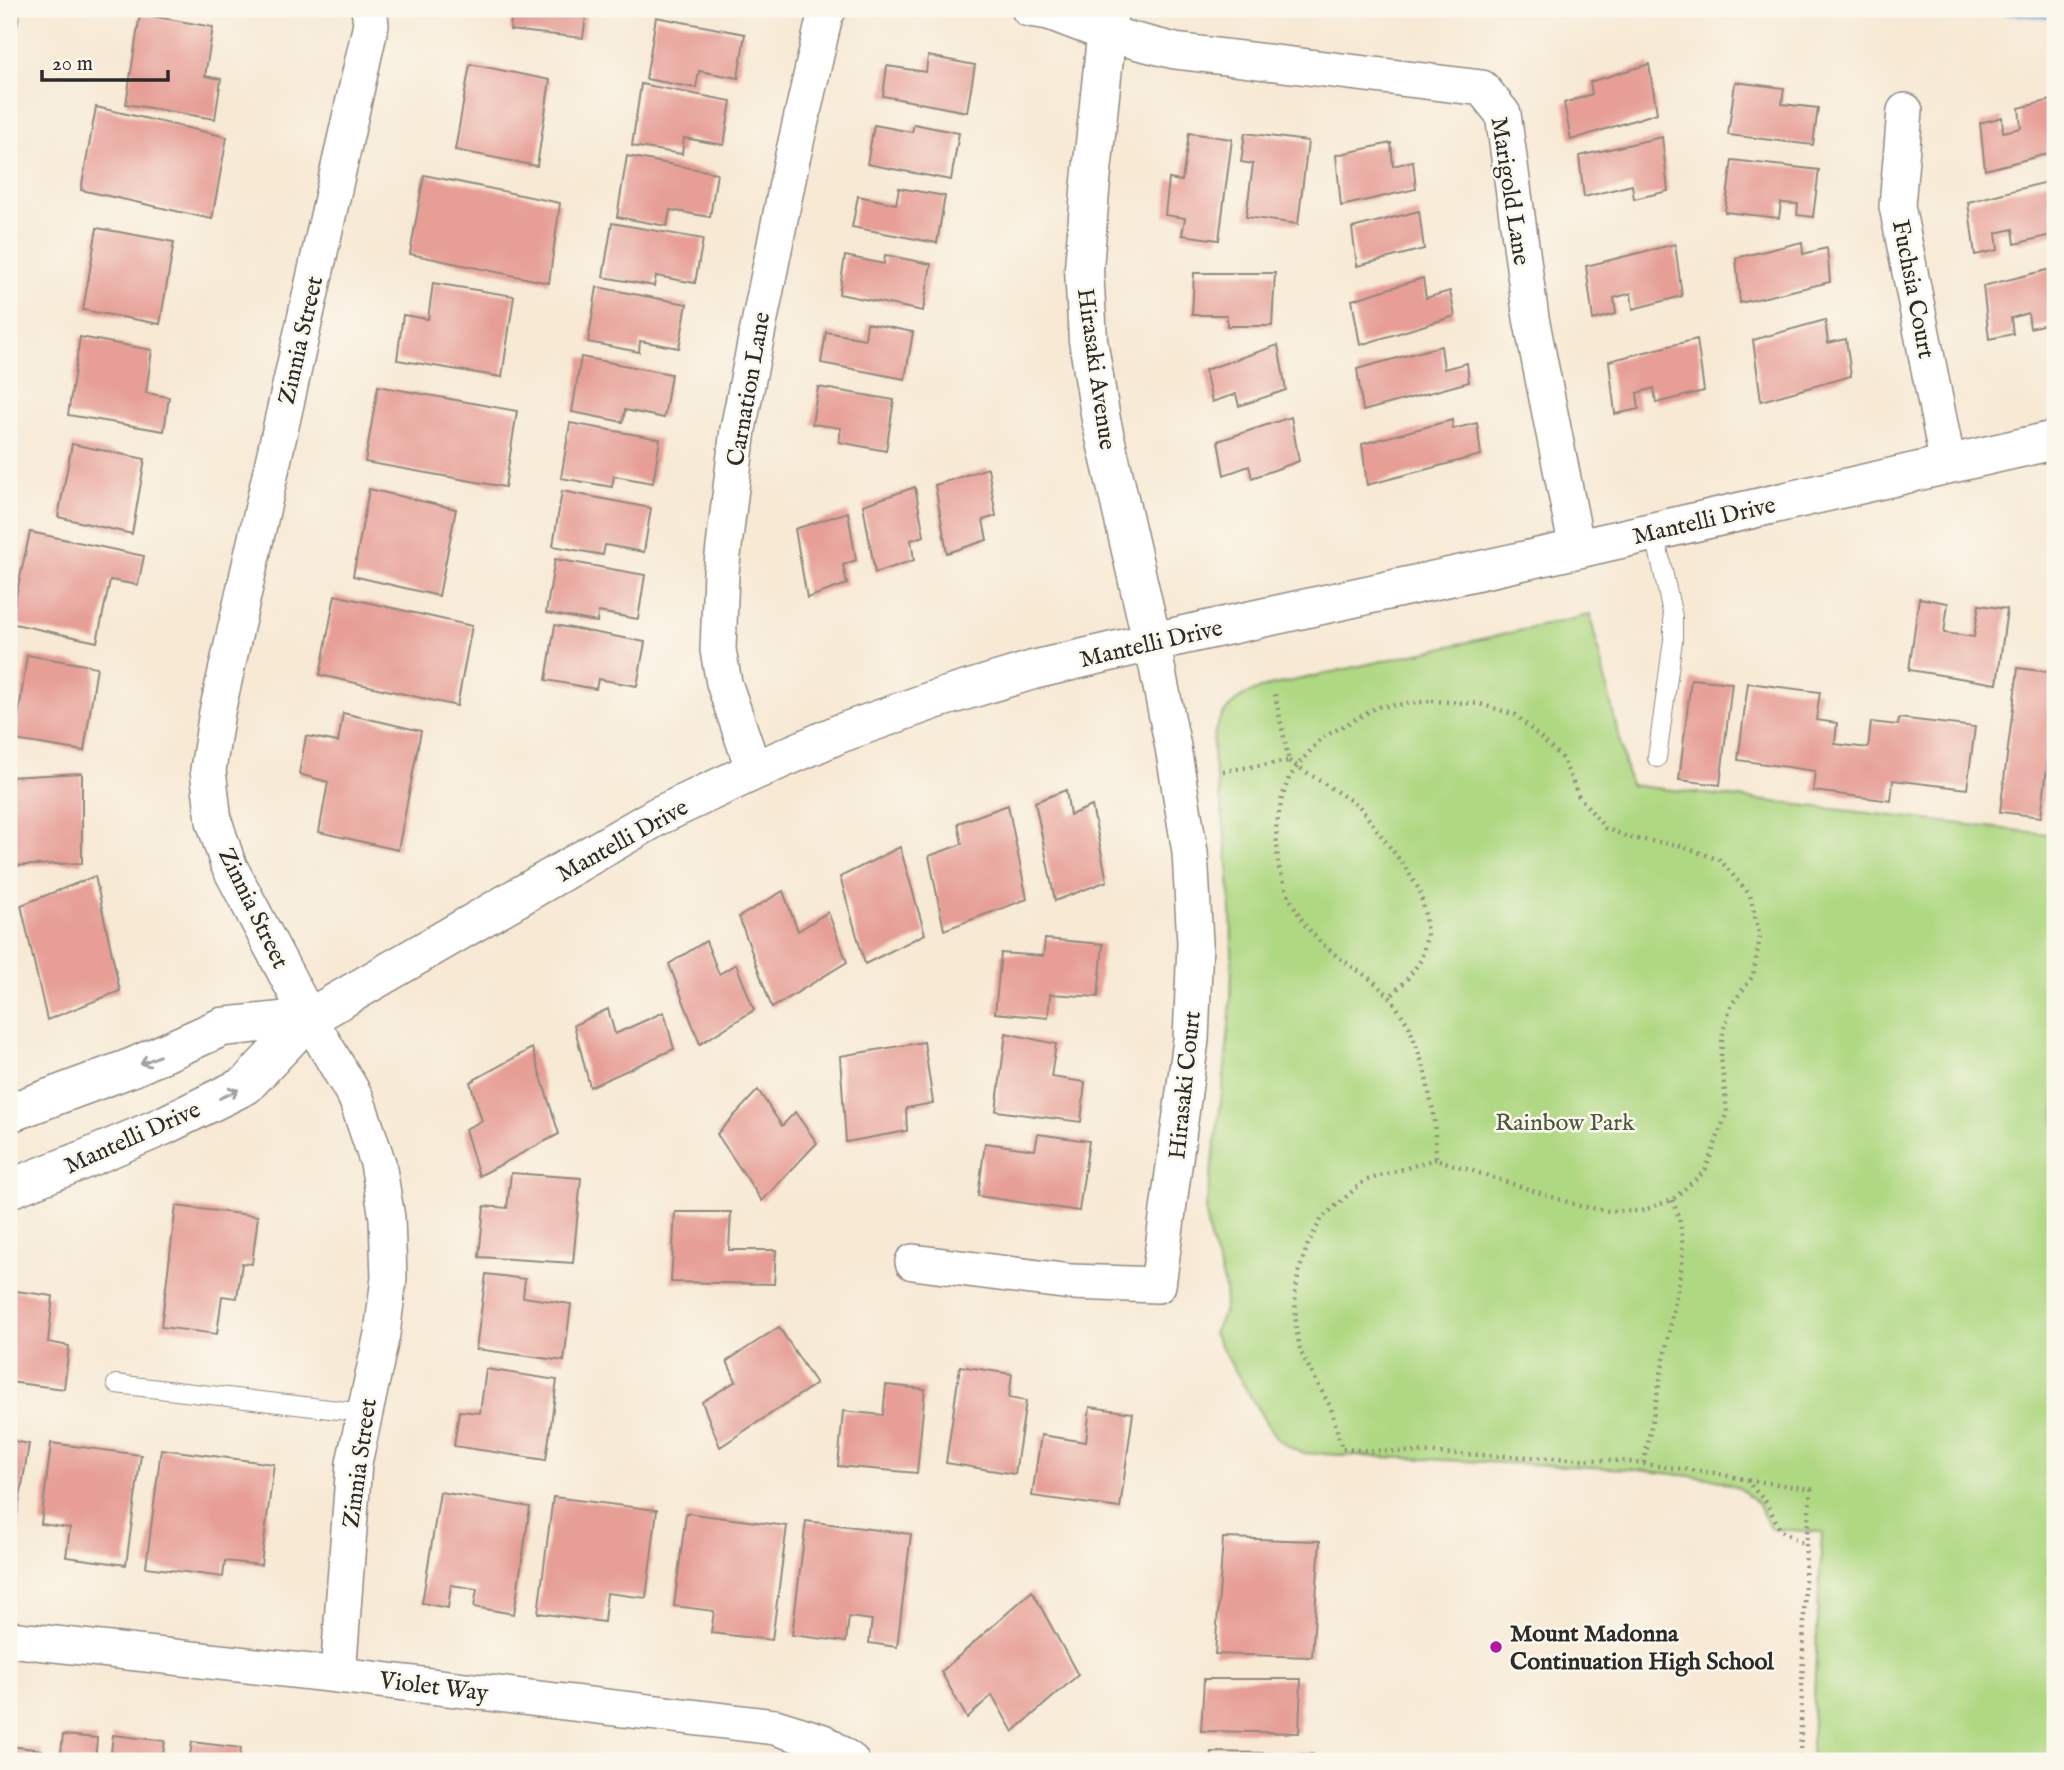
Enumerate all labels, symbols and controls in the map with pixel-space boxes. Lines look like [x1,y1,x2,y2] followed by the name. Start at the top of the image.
[42,38,168,82] scale bar
[52,51,93,78] text: 20 m
[1482,115,1537,268] street label: Marigold Lane
[1884,217,1941,361] street label: Fuchsia Court
[272,273,331,407] street label: Zinnia Street
[1069,286,1122,452] street label: Hirasaki Avenue
[721,310,778,469] street label: Carnation Lane
[1630,490,1779,553] street label: Mantelli Drive
[1077,613,1226,676] street label: Mantelli Drive
[552,792,694,890] street label: Mantelli Drive
[210,843,295,974] street label: Zinnia Street
[1162,1009,1209,1161] street label: Hirasaki Court
[140,1053,161,1067] one-way arrow
[218,1087,239,1100] one-way arrow
[60,1095,205,1182] street label: Mantelli Drive
[1495,1108,1635,1139] park label: Rainbow Park
[336,1396,385,1530] street label: Zinnia Street
[1510,1619,1774,1678] place label: Mount Madonna Continuation High School
[1488,1639,1504,1655] marker: Mount Madonna Continuation High School
[377,1665,490,1710] street label: Violet Way

